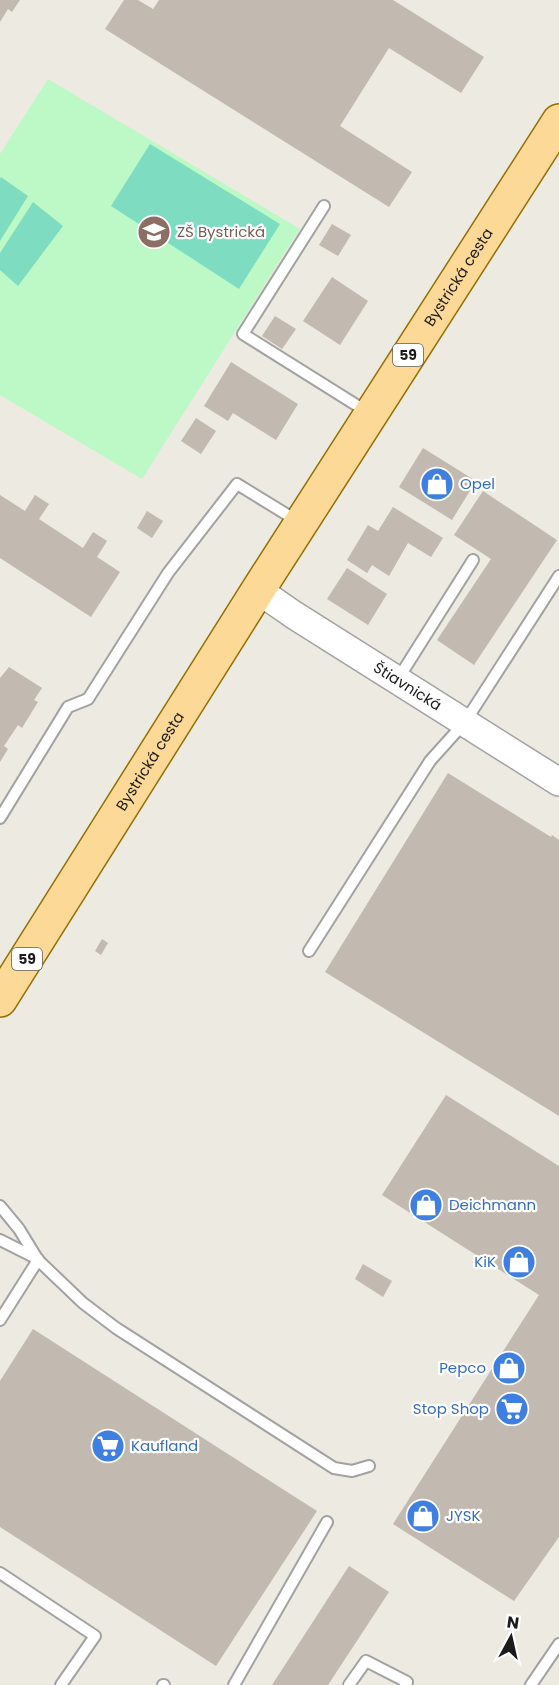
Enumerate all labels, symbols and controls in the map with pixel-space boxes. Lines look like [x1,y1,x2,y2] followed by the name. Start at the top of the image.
[136,214,172,250] school or university icon: ZŠ Bystrická
[177,221,265,242] place label: ZŠ Bystrická
[419,224,498,330] street label: Bystrická cesta
[393,344,423,366] road number: 59
[419,466,455,502] shop icon: Opel
[460,473,495,494] place label: Opel
[370,657,446,715] street label: Štiavnická
[111,708,189,815] street label: Bystrická cesta
[12,948,42,970] road number: 59
[408,1187,444,1223] shop icon: Deichmann
[449,1194,536,1215] place label: Deichmann
[501,1244,537,1280] shop icon: KiK
[474,1251,496,1272] place label: KiK
[491,1350,527,1386] shop icon: Pepco
[439,1357,486,1378] place label: Pepco
[494,1391,530,1427] supermarket icon: Stop Shop
[413,1398,489,1419] place label: Stop Shop
[90,1428,126,1464] supermarket icon: Kaufland
[131,1435,198,1456] place label: Kaufland
[405,1498,441,1534] shop icon: JYSK
[446,1505,481,1526] place label: JYSK
[481,1607,541,1667] north arrow
[505,1610,521,1635] text: N

